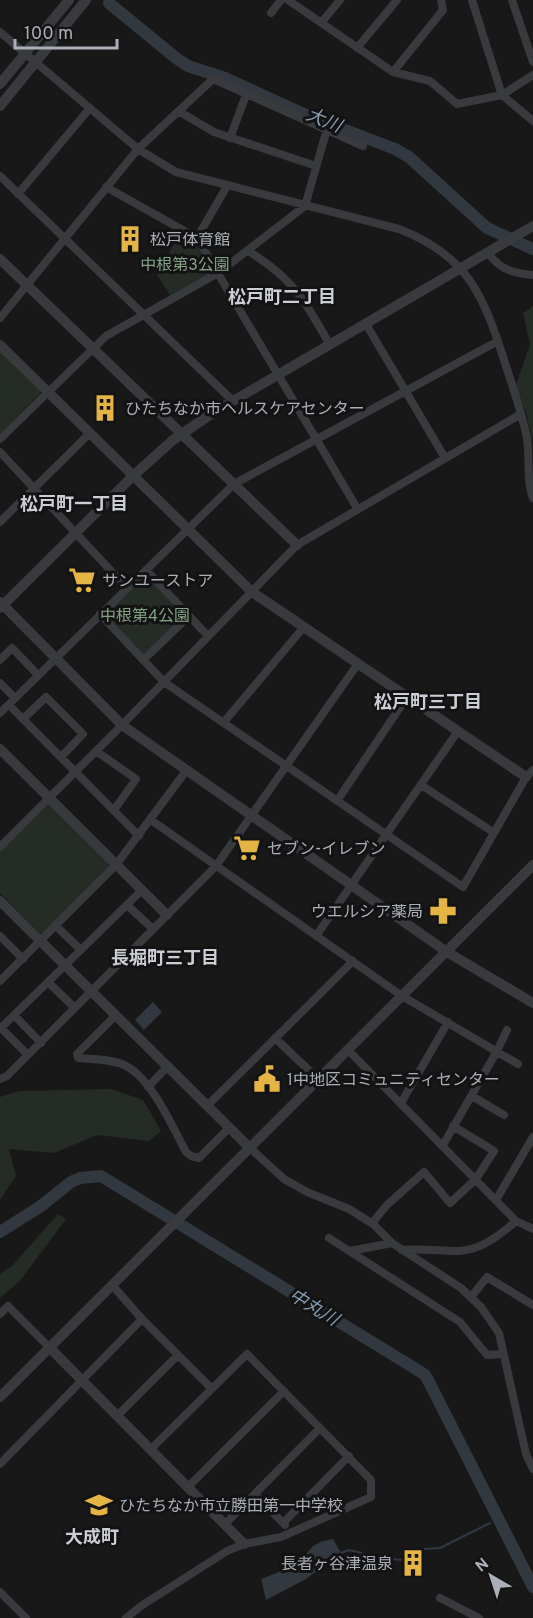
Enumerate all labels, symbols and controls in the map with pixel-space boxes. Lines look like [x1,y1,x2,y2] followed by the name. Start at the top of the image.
[15,12,117,50] scale bar
[24,23,73,46] text: 100 m
[302,104,346,140] water label: 大川
[115,224,145,254] building icon: 松戸体育館
[150,231,230,251] place label: 松戸体育館
[140,256,230,276] park label: 中根第3公園
[228,287,336,310] district label: 松戸町二丁目
[90,393,120,423] building icon: ひたちなか市ヘルスケアセンター
[125,400,365,420] place label: ひたちなか市ヘルスケアセンター
[20,494,128,517] district label: 松戸町一丁目
[67,565,97,595] supermarket icon: サンユーストア
[102,572,213,592] place label: サンユーストア
[100,607,190,627] park label: 中根第4公園
[374,692,482,715] district label: 松戸町三丁目
[232,833,262,863] supermarket icon: セブン-イレブン
[267,840,385,860] place label: セブン-イレブン
[428,896,458,926] pharmacy icon: ウエルシア薬局
[311,903,423,923] place label: ウエルシア薬局
[111,948,219,971] district label: 長堀町三丁目
[252,1064,282,1094] public building icon: 1中地区コミュニティセンター
[287,1071,500,1091] place label: 1中地区コミュニティセンター
[284,1285,344,1333] water label: 中丸川
[84,1490,114,1520] school or university icon: ひたちなか市立勝田第一中学校
[119,1497,343,1517] place label: ひたちなか市立勝田第一中学校
[65,1527,119,1550] district label: 大成町
[461,1546,521,1606] north arrow
[398,1548,428,1578] building icon: 長者ヶ谷津温泉
[281,1555,393,1575] place label: 長者ヶ谷津温泉
[472,1555,494,1577] text: N

